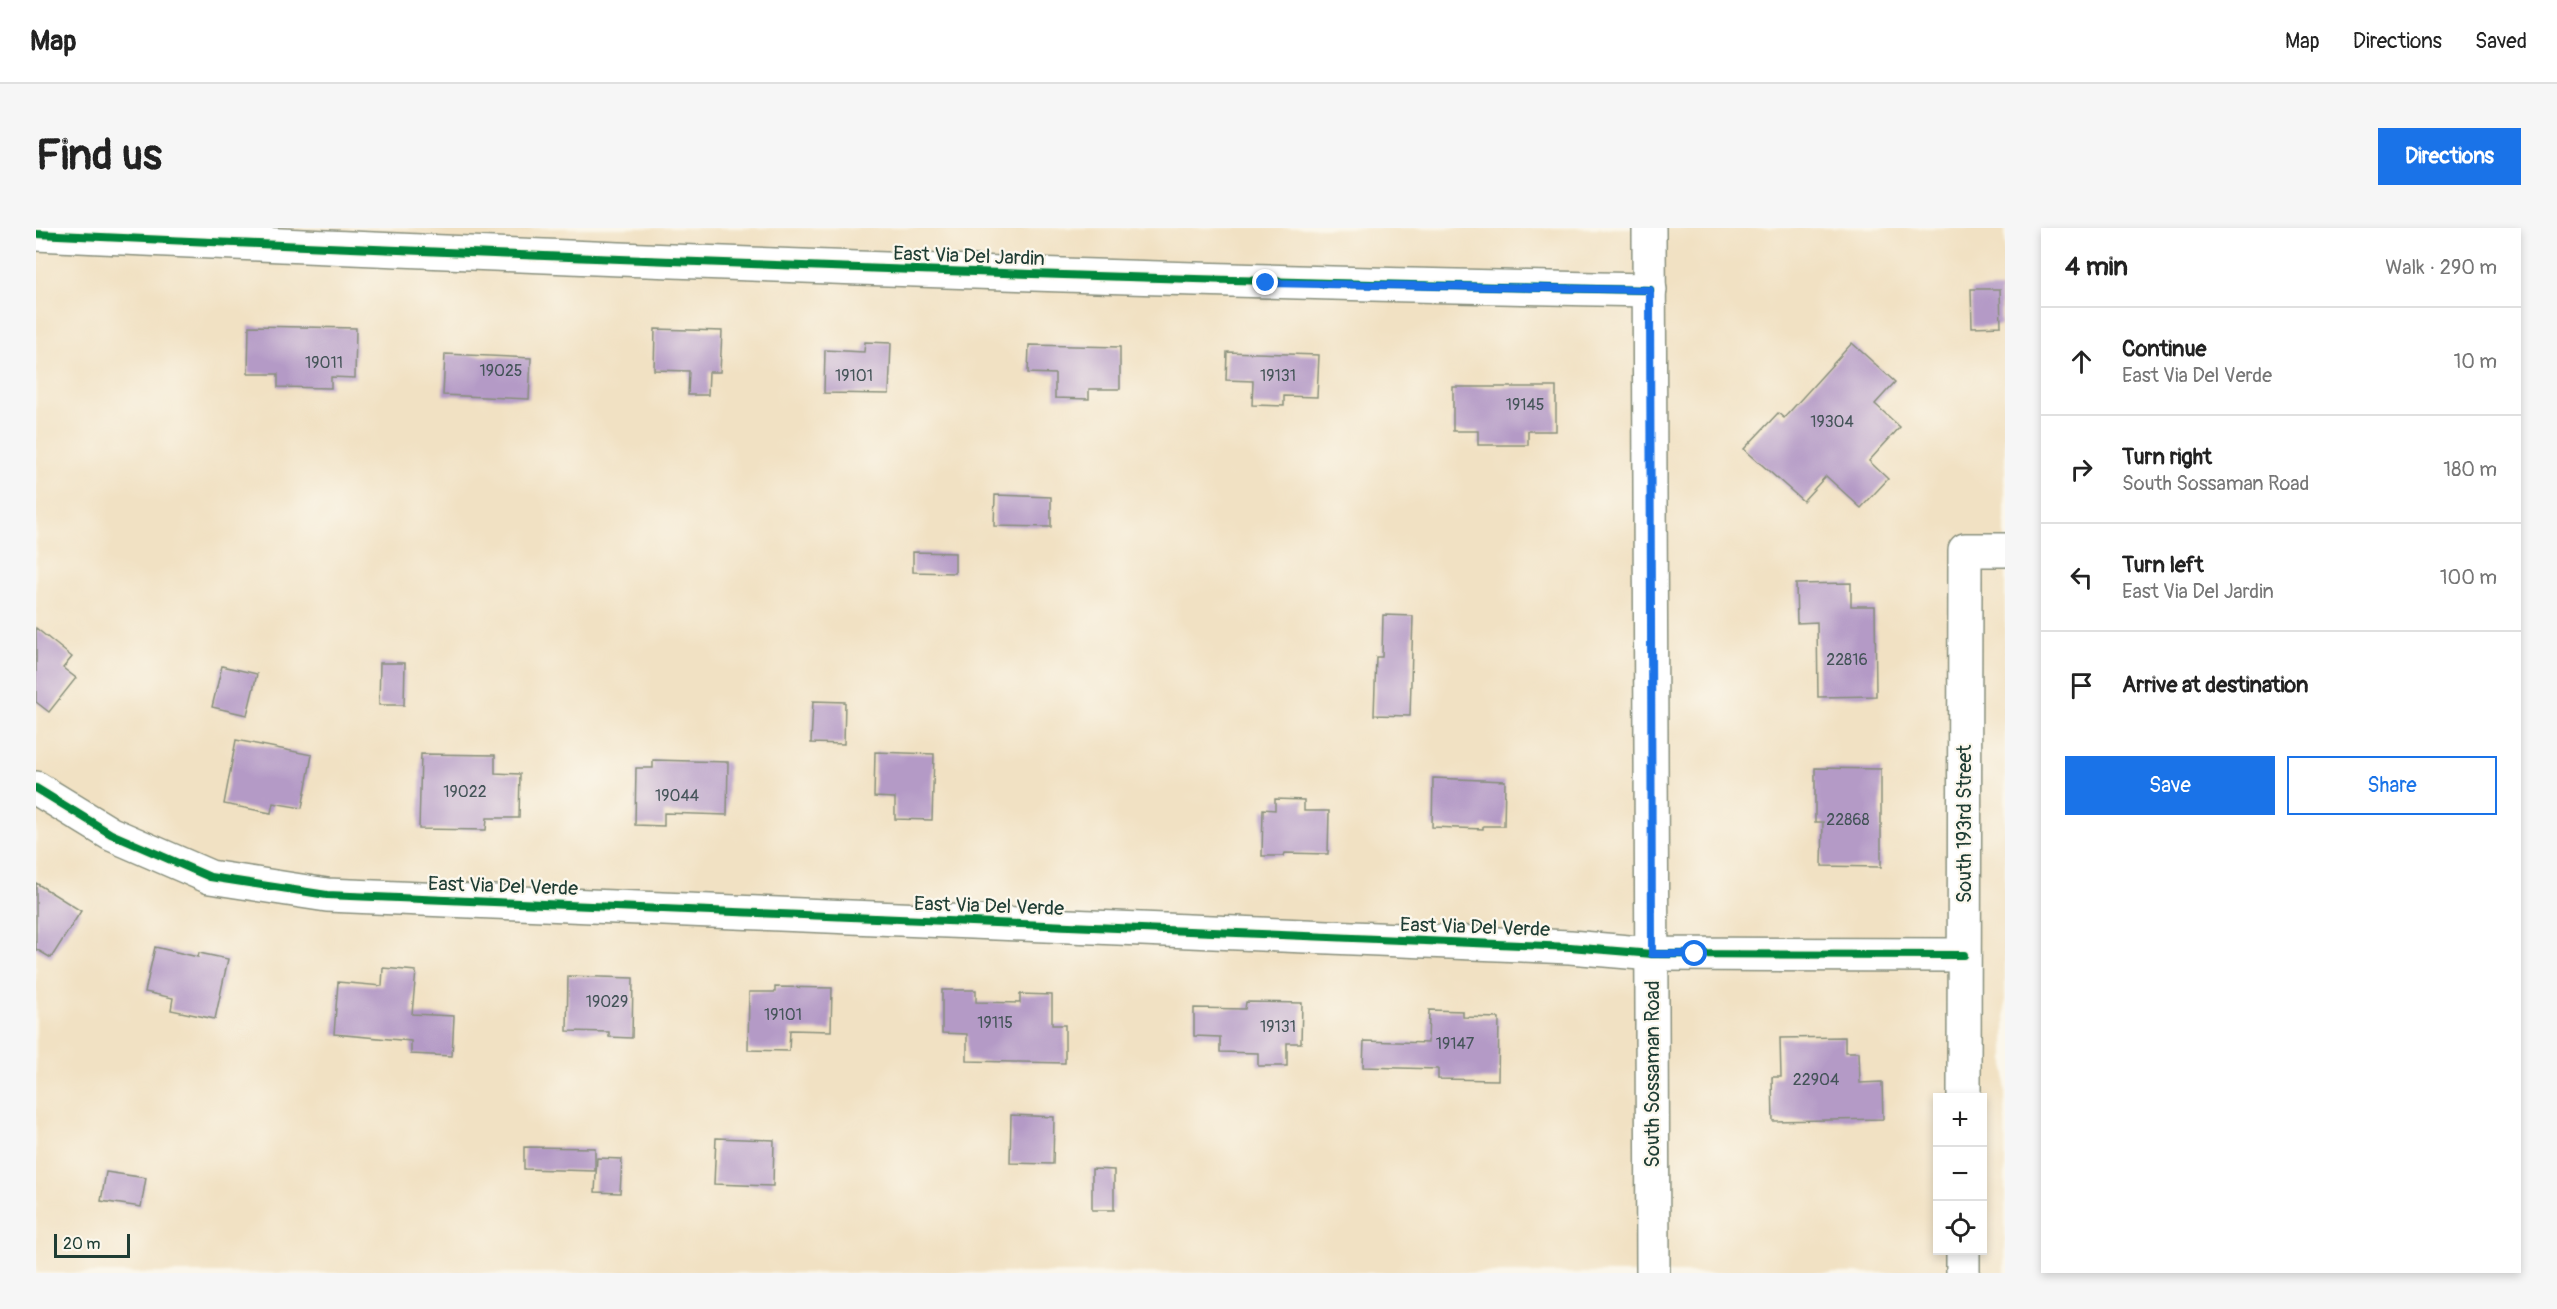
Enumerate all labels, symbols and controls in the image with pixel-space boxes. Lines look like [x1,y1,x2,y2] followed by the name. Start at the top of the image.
[30,24,76,59] text: Map
[2285,28,2320,55] text: Map
[2353,28,2442,55] text: Directions
[2475,28,2527,55] text: Saved
[2378,128,2521,185] button: Directions
[36,130,162,182] text: Find us
[893,241,1045,271] street label: East Via Del Jardin
[2065,251,2128,283] text: 4 min
[2385,255,2497,280] text: Walk · 290 m
[1252,269,1278,295] route end
[2122,335,2206,363] text: Continue
[2065,345,2098,378] icon: ahead
[2453,349,2497,374] text: 10 m
[305,353,343,373] house number: 19011
[479,361,523,381] house number: 19025
[2122,363,2272,388] text: East Via Del Verde
[835,366,873,386] house number: 19101
[1260,366,1296,386] house number: 19131
[1506,395,1544,415] house number: 19145
[1810,412,1854,432] house number: 19304
[2122,443,2212,471] text: Turn right
[2065,453,2098,486] icon: right
[2443,457,2497,482] text: 180 m
[2122,471,2309,496] text: South Sossaman Road
[2122,551,2204,579] text: Turn left
[2065,561,2098,594] icon: left
[2440,565,2497,590] text: 100 m
[2122,579,2274,604] text: East Via Del Jardin
[1826,650,1868,670] house number: 22816
[2065,669,2098,702] icon: arrive
[2122,671,2308,699] text: Arrive at destination
[1952,744,1977,903] street label: South 193rd Street
[2065,756,2275,815] button: Save
[2287,756,2497,815] button: Share
[443,782,487,802] house number: 19022
[655,786,699,806] house number: 19044
[1826,810,1870,830] house number: 22868
[428,871,579,901] street label: East Via Del Verde
[914,891,1065,921] street label: East Via Del Verde
[1400,912,1551,942] street label: East Via Del Verde
[1681,940,1707,966] route start
[1640,980,1665,1168] street label: South Sossaman Road
[586,992,628,1012] house number: 19029
[764,1005,802,1025] house number: 19101
[977,1013,1013,1033] house number: 19115
[1260,1017,1296,1037] house number: 19131
[1436,1034,1475,1054] house number: 19147
[1793,1070,1839,1090] house number: 22904
[1933,1093,1987,1255] map controls
[1933,1093,1987,1147] button: +
[1933,1147,1987,1201] button: −
[1933,1201,1987,1255] button: locate
[54,1231,130,1258] scale bar
[63,1234,101,1254] text: 20 m

